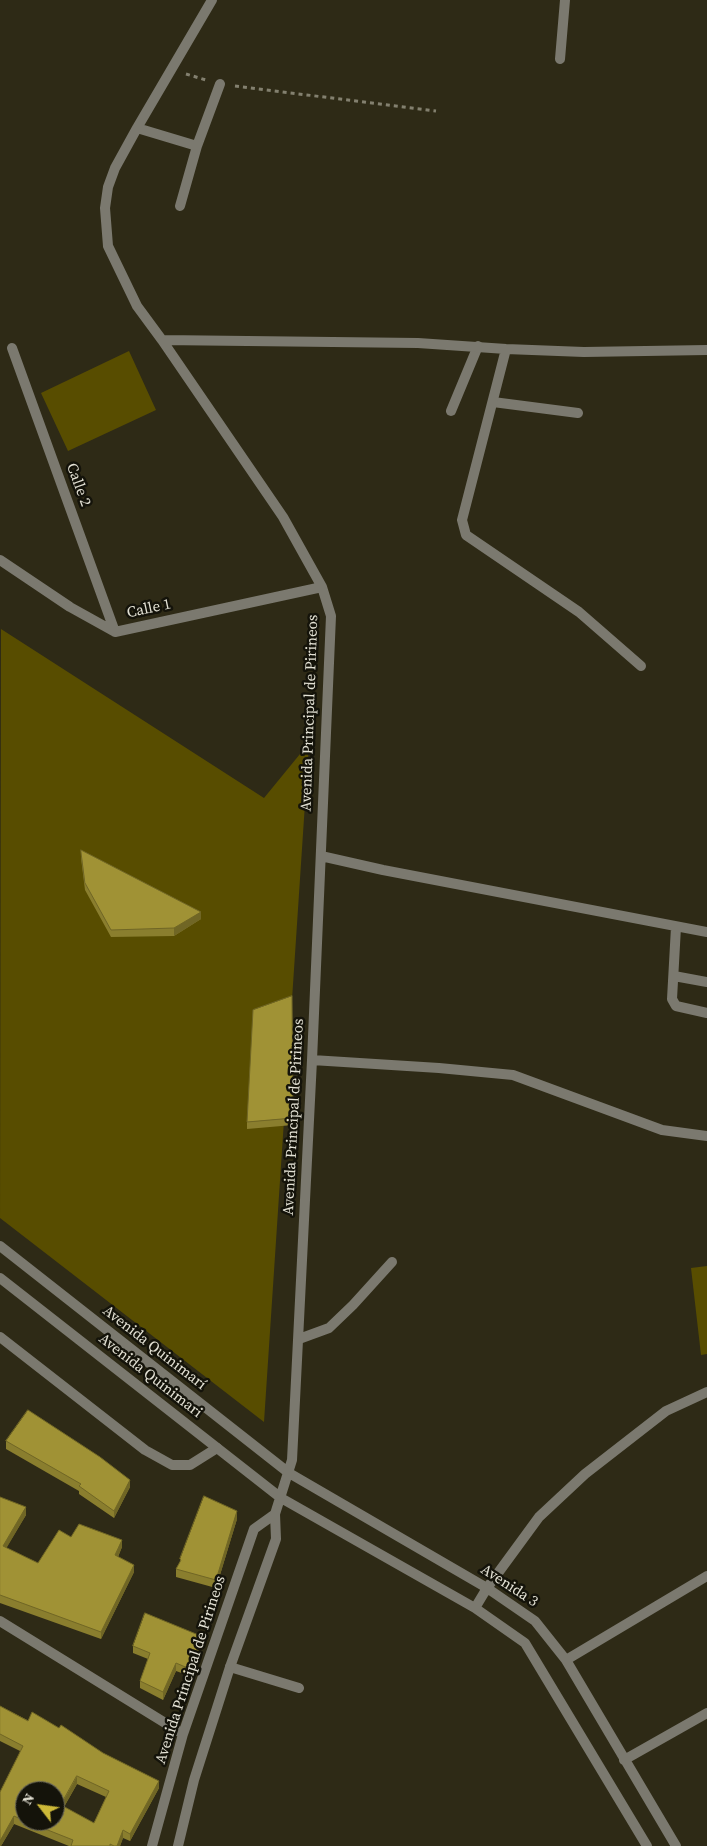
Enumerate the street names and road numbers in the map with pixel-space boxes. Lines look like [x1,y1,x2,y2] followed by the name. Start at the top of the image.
[62,461,94,509] street label: Calle 2
[125,596,173,622] street label: Calle 1
[298,614,322,812] street label: Avenida Principal de Pirineos
[280,1018,308,1216] street label: Avenida Principal de Pirineos
[99,1302,209,1394] street label: Avenida Quinimarí
[95,1330,205,1422] street label: Avenida Quinimari
[477,1561,541,1611] street label: Avenida 3
[152,1574,230,1766] street label: Avenida Principal de Pirineos

